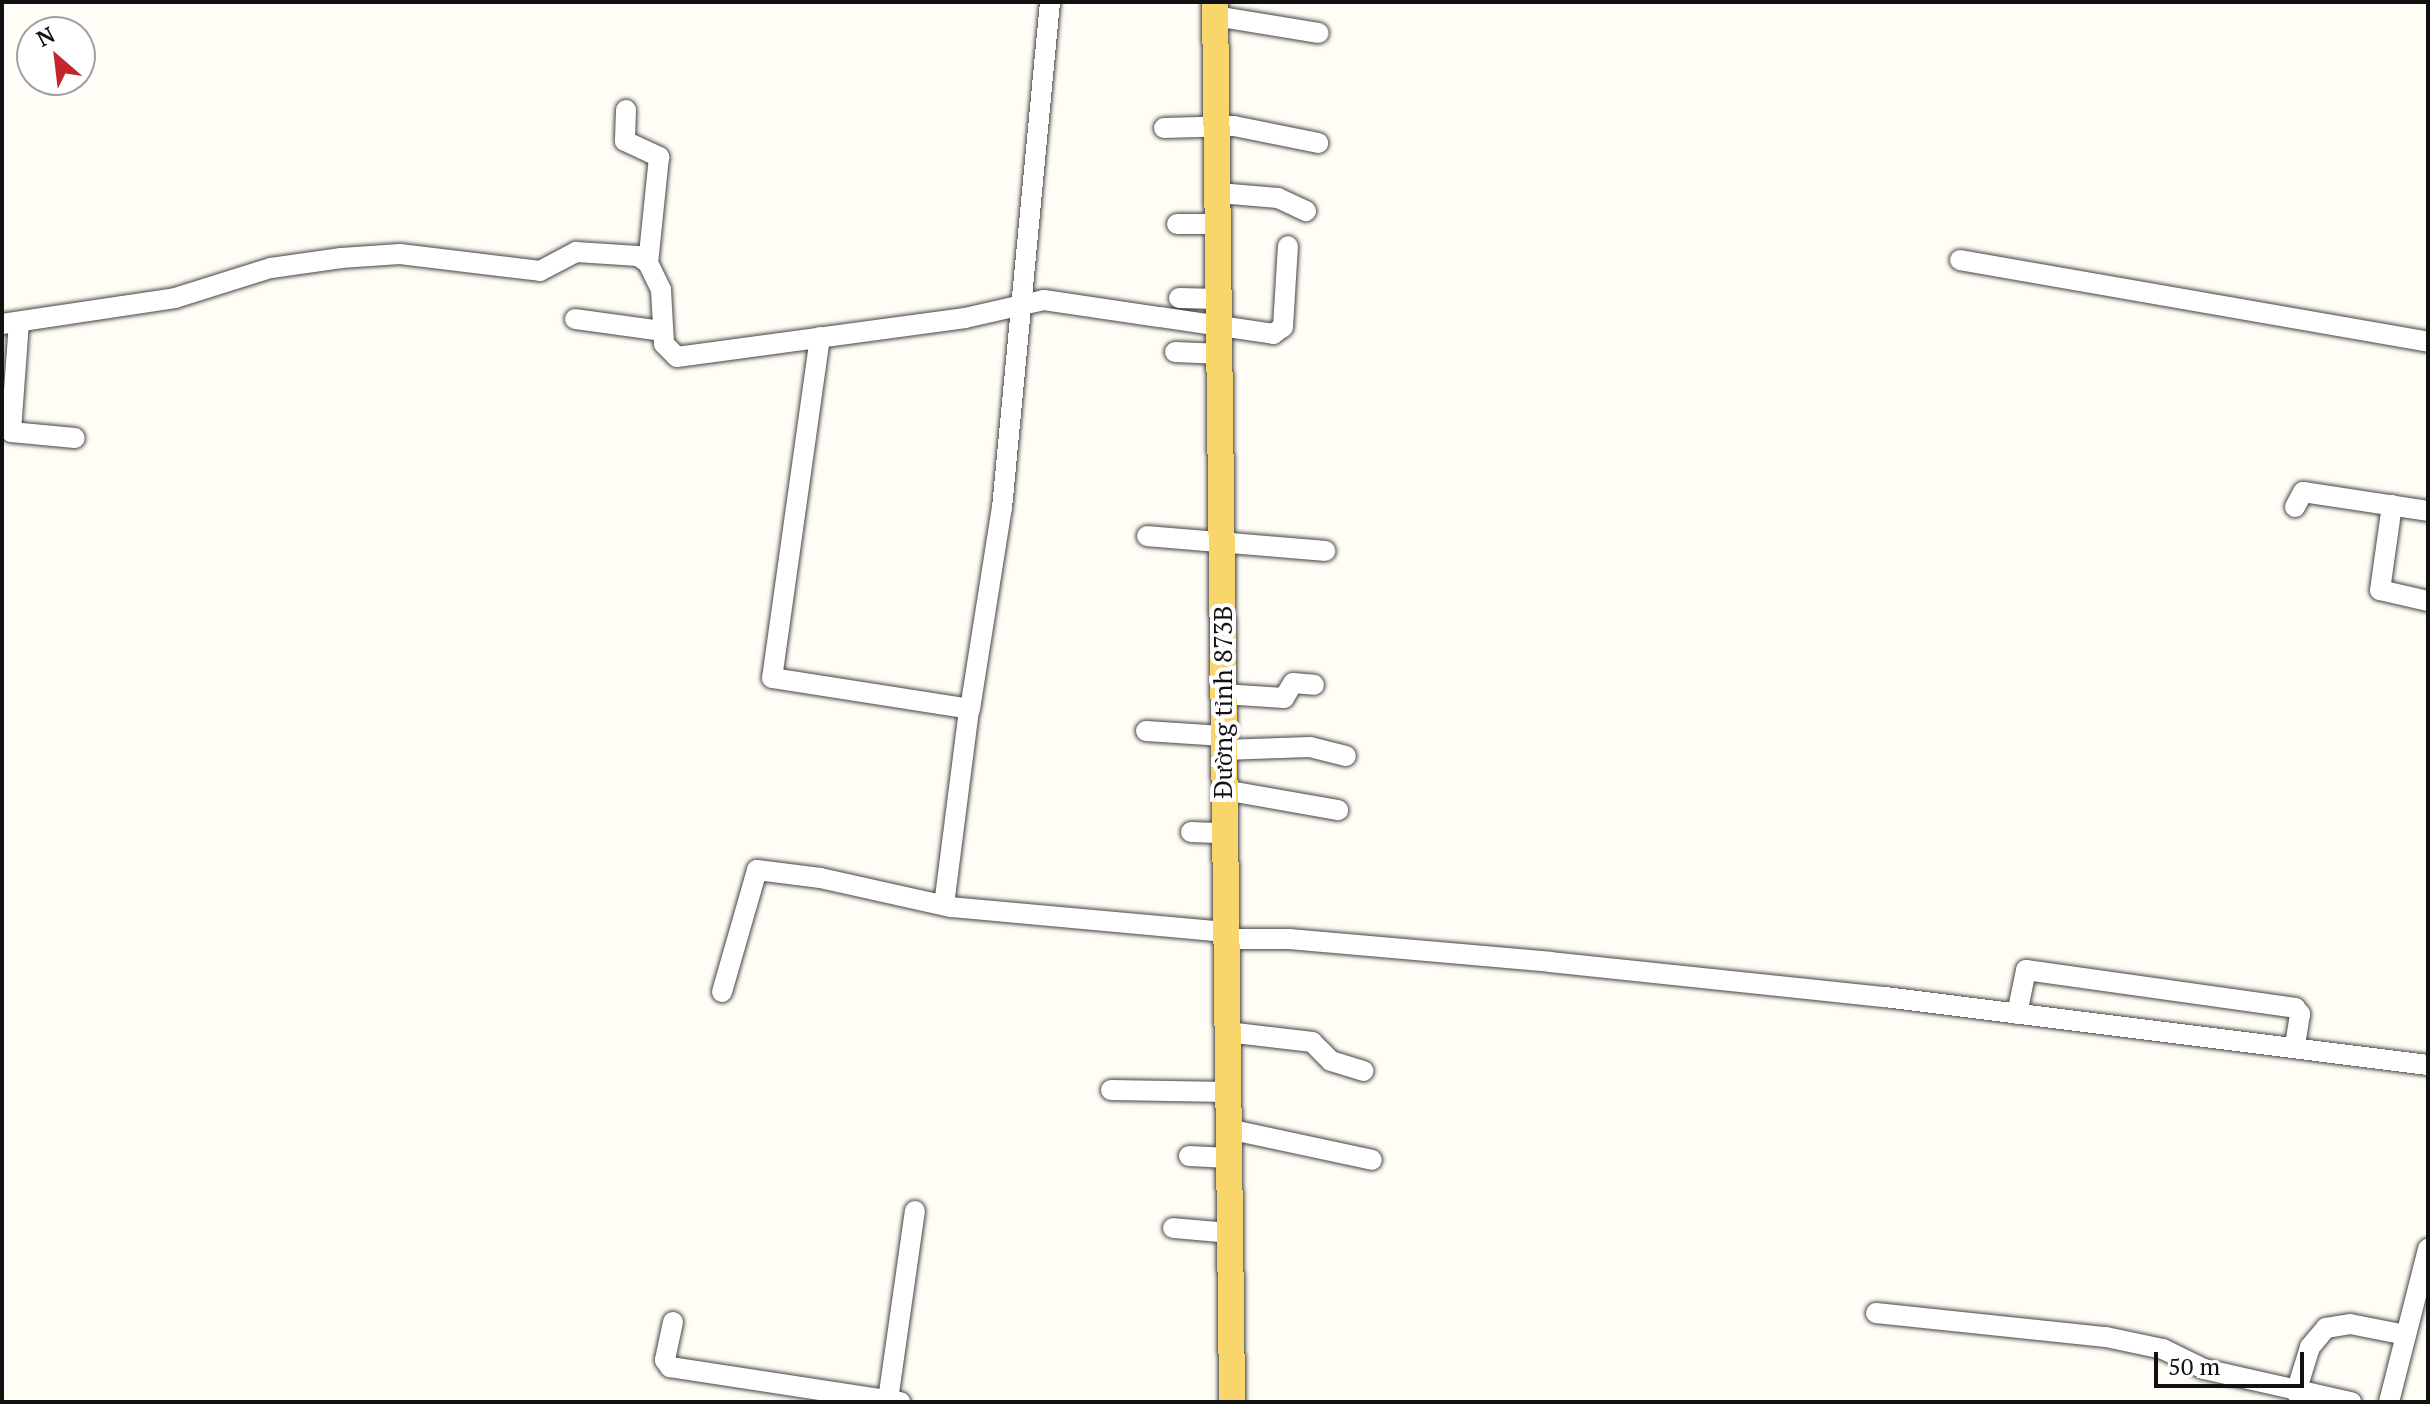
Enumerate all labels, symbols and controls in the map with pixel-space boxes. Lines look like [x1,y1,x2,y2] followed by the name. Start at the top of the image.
[16,16,96,96] north arrow
[31,19,60,53] text: N
[1207,605,1239,799] street label: Đường tỉnh 873B
[2158,1336,2308,1386] scale bar
[2168,1350,2220,1382] text: 50 m

